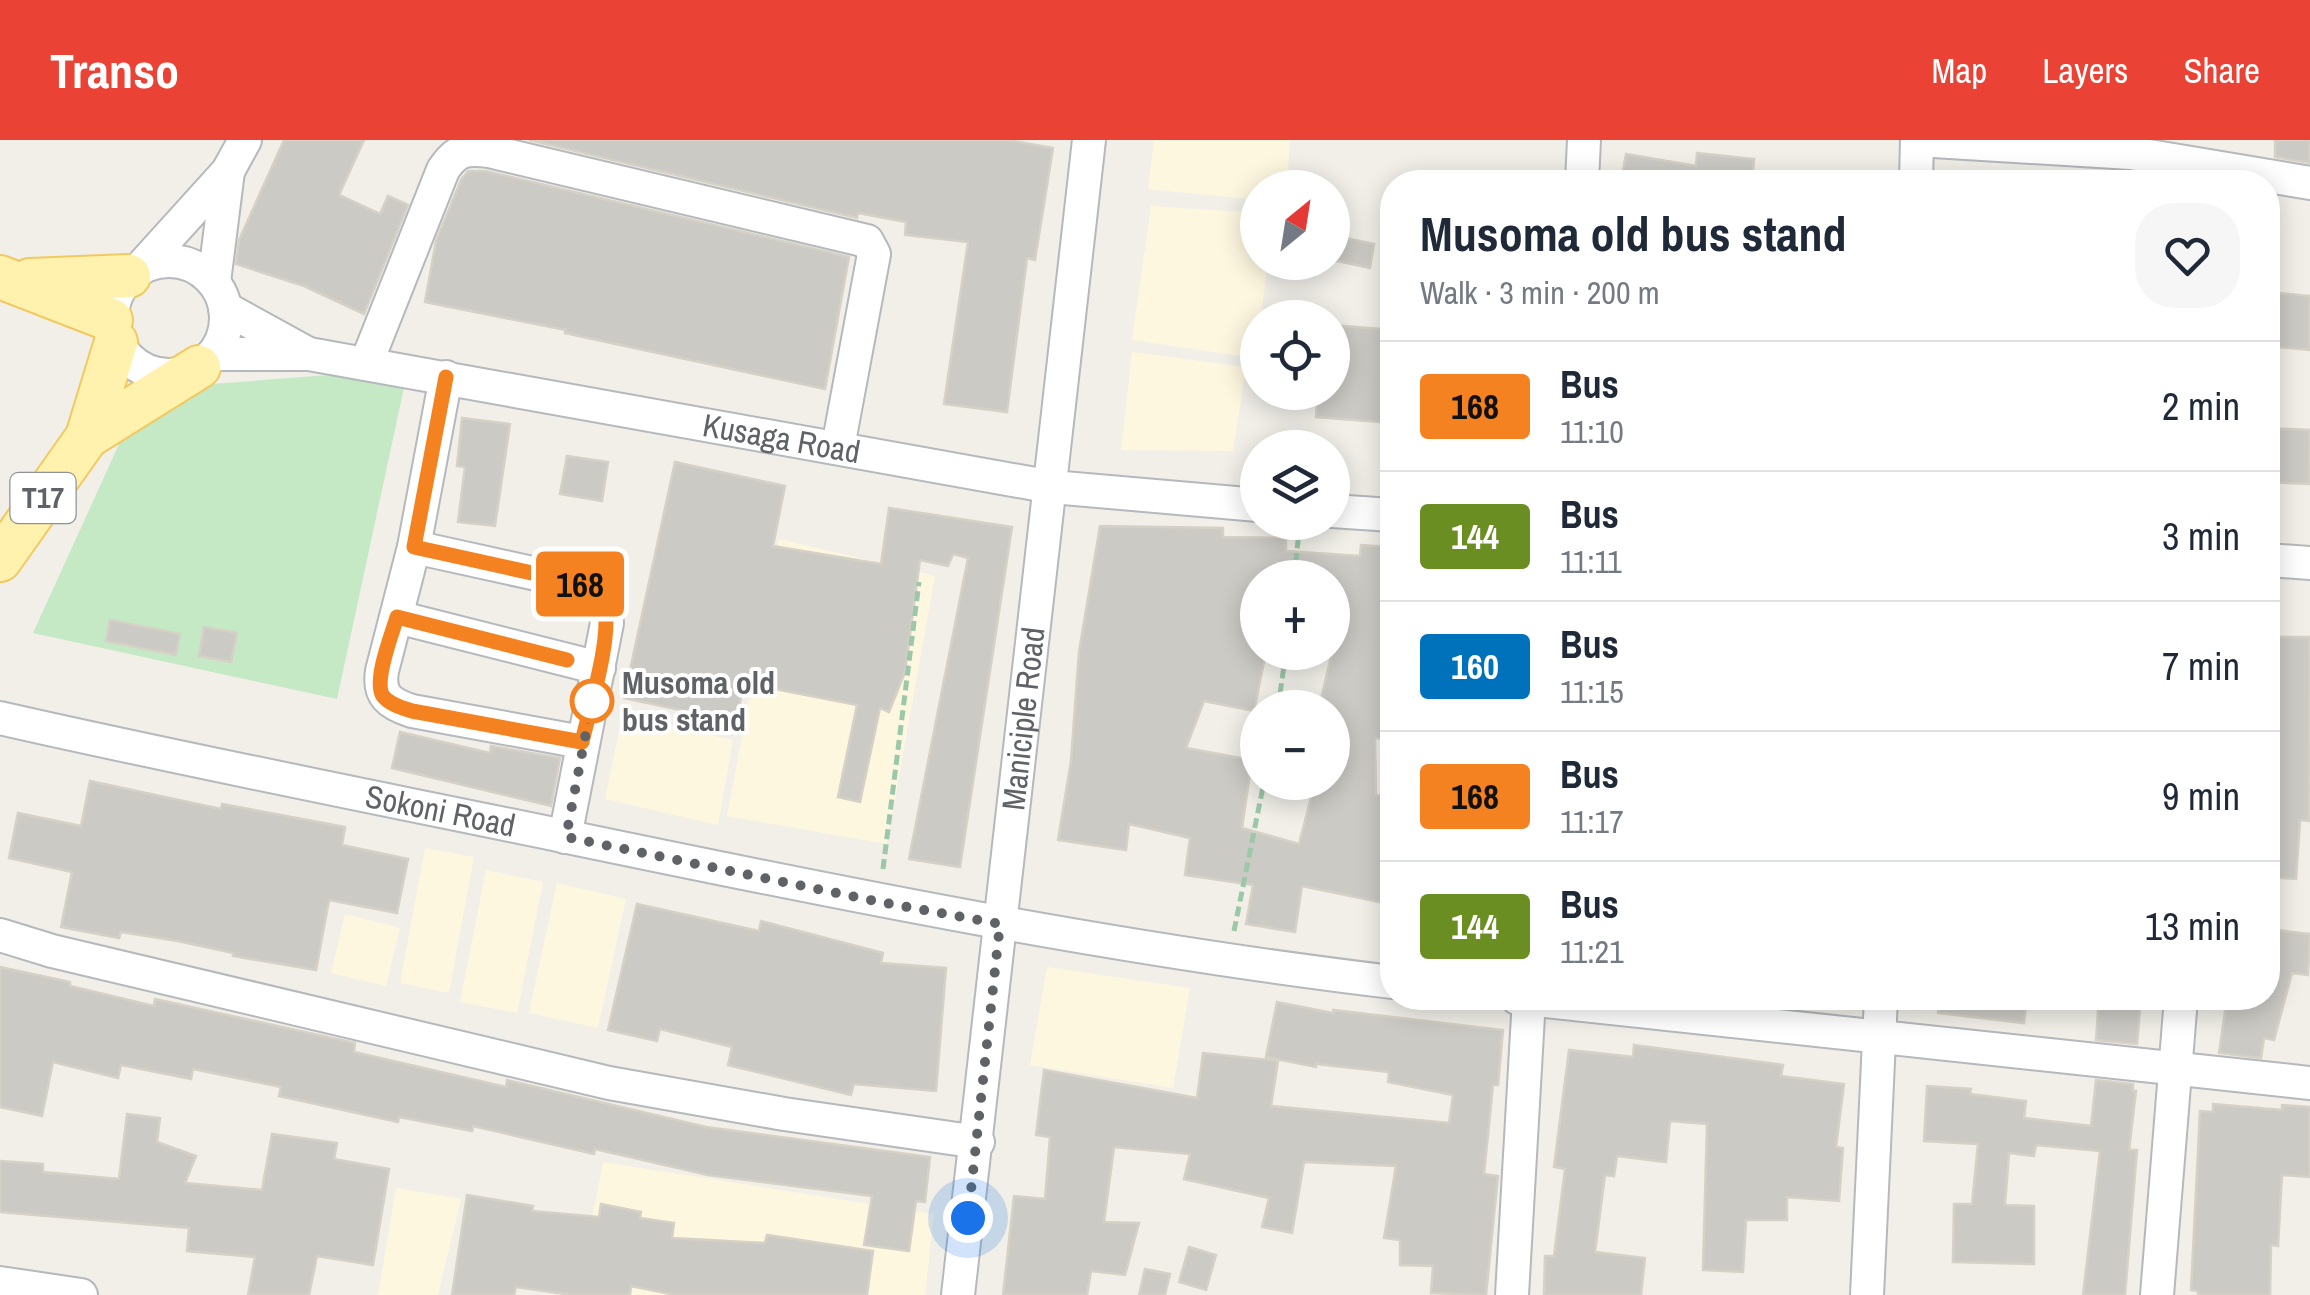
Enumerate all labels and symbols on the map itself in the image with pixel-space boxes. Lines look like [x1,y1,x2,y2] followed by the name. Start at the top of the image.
[1240,170,1350,280] north arrow
[700,403,864,473] street label: Kusaga Road
[10,473,76,523] road number: T17
[522,552,638,616] line badge: 168
[991,625,1055,812] street label: Maniciple Road
[622,661,775,741] place label: Musoma old bus stand
[571,680,613,722] marker: Musoma old bus stand
[362,774,519,847] street label: Sokoni Road
[943,1193,993,1243] your location

